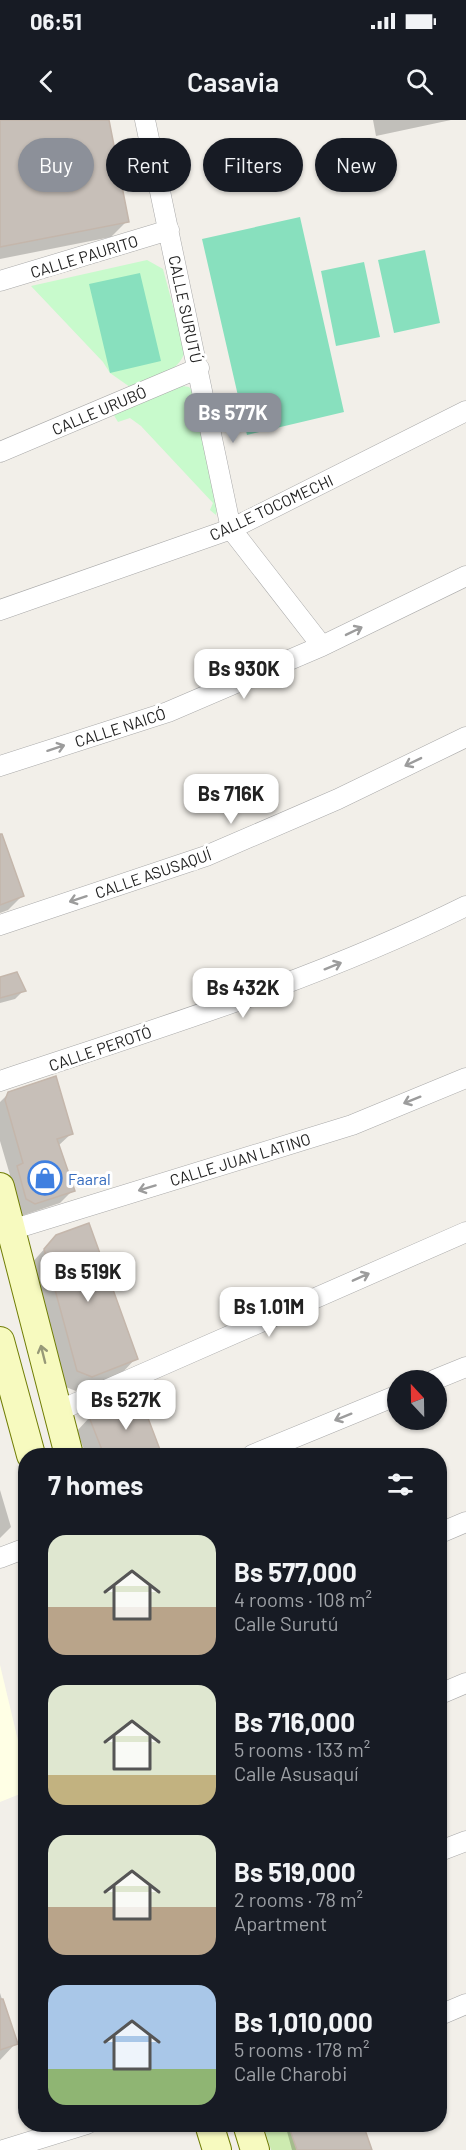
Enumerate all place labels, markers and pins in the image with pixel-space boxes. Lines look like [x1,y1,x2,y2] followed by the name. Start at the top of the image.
[178,393,288,444] pin: Bs 577K
[189,649,299,700] pin: Bs 930K
[176,774,286,825] pin: Bs 716K
[188,968,298,1019] pin: Bs 432K
[27,1160,63,1196] shop icon: Faaral
[68,1169,111,1188] place label: Faaral
[33,1252,143,1303] pin: Bs 519K
[207,1287,331,1338] pin: Bs 1.01M
[71,1380,181,1431] pin: Bs 527K

